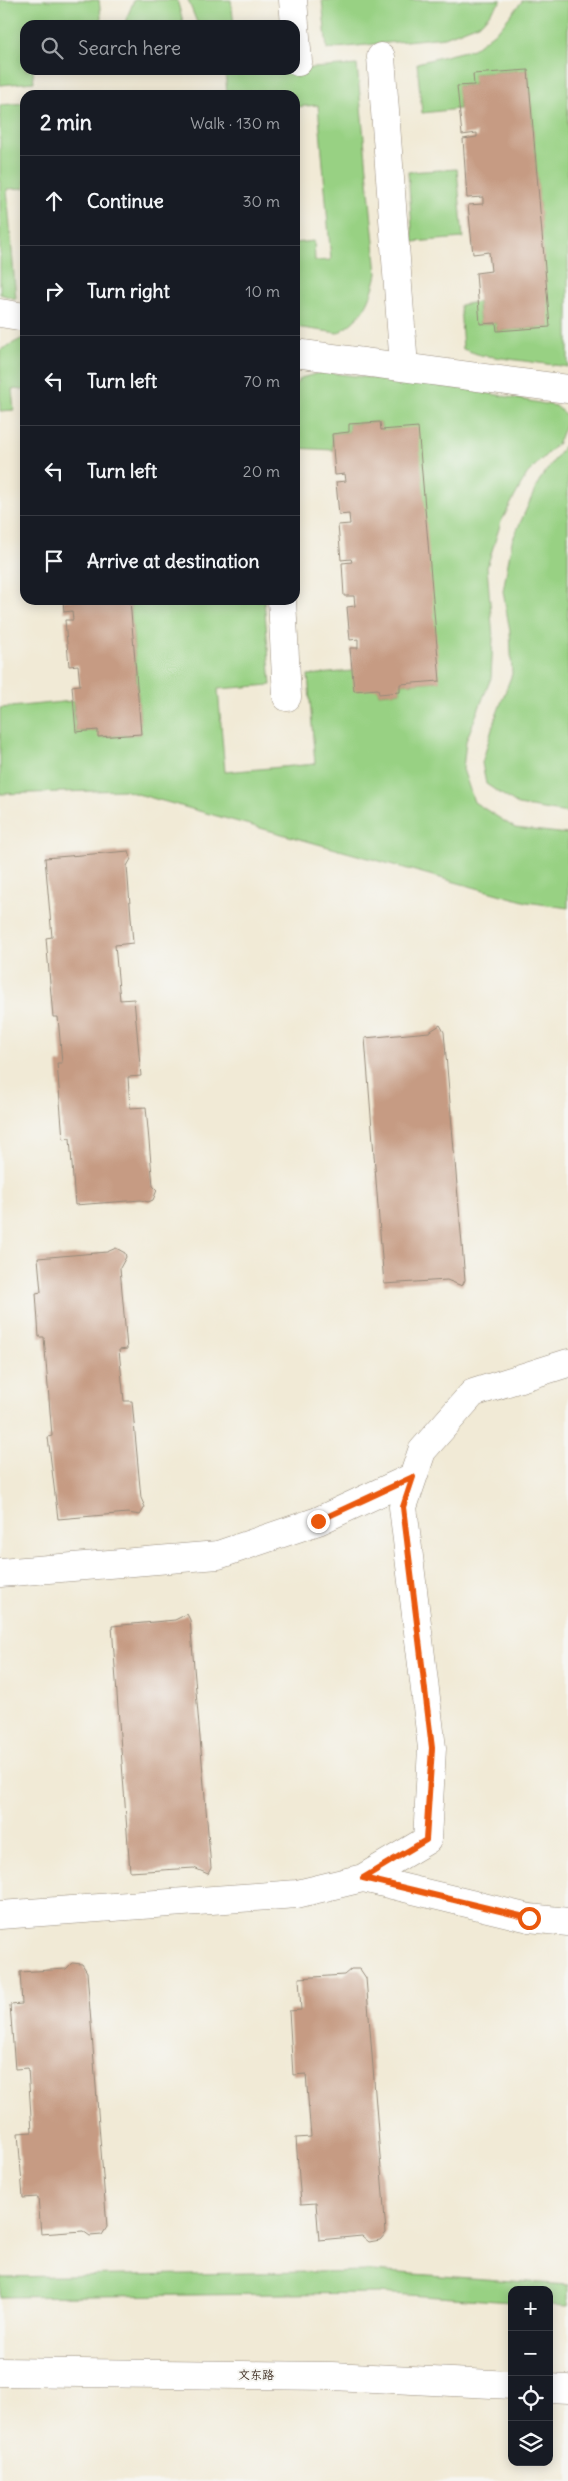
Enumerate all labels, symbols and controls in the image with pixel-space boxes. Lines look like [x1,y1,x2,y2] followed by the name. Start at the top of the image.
[20,20,300,75] search box
[38,34,66,62] icon: search
[78,36,181,60] text: Search here
[40,109,92,136] text: 2 min
[190,113,280,133] text: Walk · 130 m
[40,187,68,215] icon: ahead
[87,189,164,213] text: Continue
[243,191,280,211] text: 30 m
[40,277,68,305] icon: right
[87,279,170,303] text: Turn right
[245,281,280,301] text: 10 m
[40,367,68,395] icon: left
[87,369,157,393] text: Turn left
[244,371,280,391] text: 70 m
[40,457,68,485] icon: left
[87,459,157,483] text: Turn left
[243,461,280,481] text: 20 m
[40,547,68,575] icon: arrive
[87,549,260,573] text: Arrive at destination
[307,1510,330,1533] route end
[518,1907,541,1930] route start
[508,2286,553,2466] map controls
[508,2286,553,2331] button: +
[508,2331,553,2376] button: −
[238,2367,274,2382] street label: 文东路
[508,2376,553,2421] button: locate
[508,2421,553,2466] button: layers

